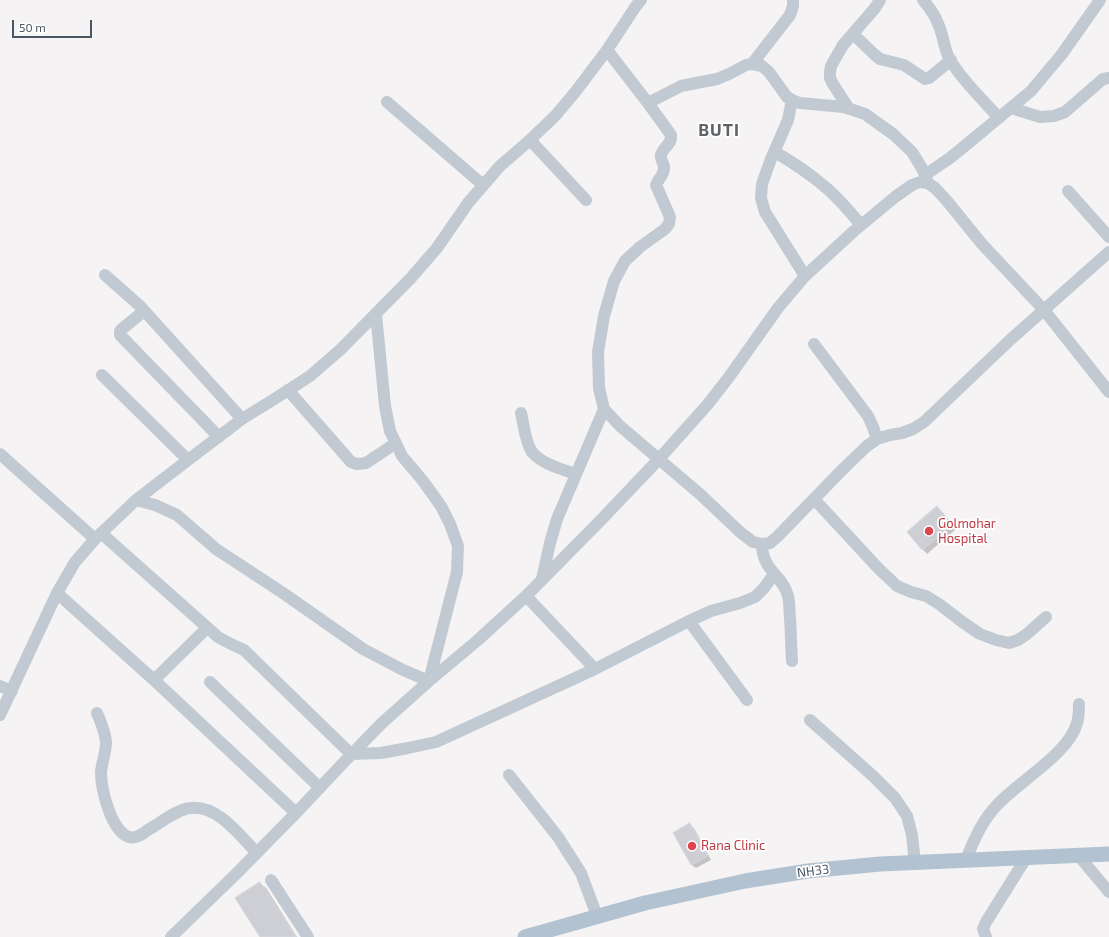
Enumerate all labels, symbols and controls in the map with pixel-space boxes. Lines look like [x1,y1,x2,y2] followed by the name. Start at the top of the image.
[14,12,94,38] scale bar
[19,20,46,34] text: 50 m
[698,120,740,140] district label: BUTI
[938,516,996,547] place label: Golmohar Hospital
[923,525,935,537] marker: Golmohar Hospital
[701,838,765,854] place label: Rana Clinic
[686,840,698,852] marker: Rana Clinic
[796,861,830,881] street label: NH33

